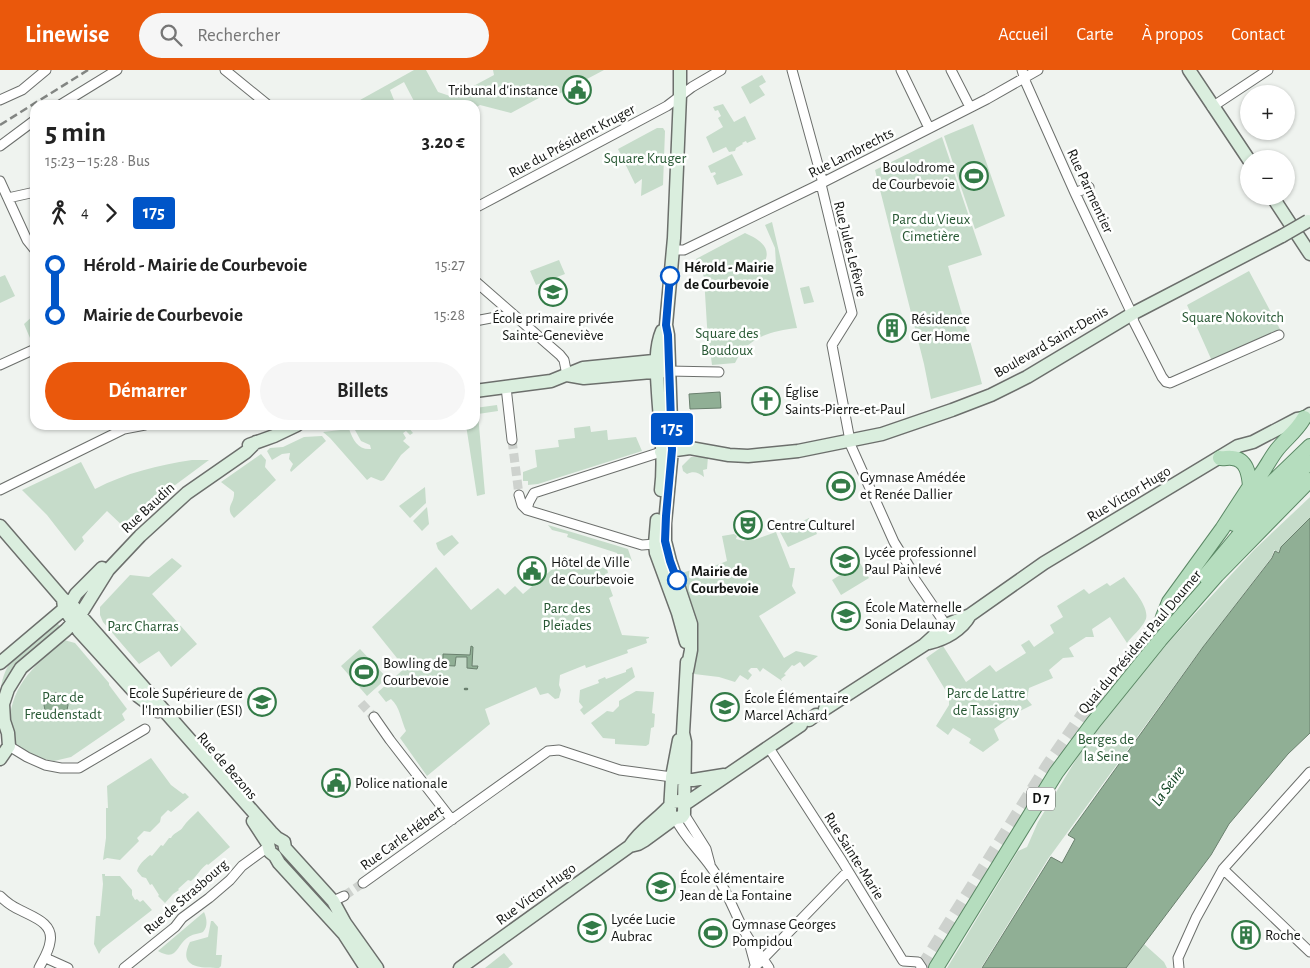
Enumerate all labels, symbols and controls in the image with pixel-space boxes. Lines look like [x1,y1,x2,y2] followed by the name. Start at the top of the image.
[139,13,489,58] search box
[157,21,185,49] icon: search
[25,23,109,47] text: Linewise
[197,26,280,45] text: Rechercher
[998,26,1049,44] text: Accueil
[1077,26,1114,44] text: Carte
[1142,26,1203,44] text: À propos
[1231,26,1285,44] text: Contact
[562,75,592,105] public building icon: Tribunal d'instance
[448,83,558,98] place label: Tribunal d'instance
[1240,85,1295,205] map controls
[1240,85,1295,140] button: +
[506,101,638,181] street label: Rue du Président Kruger
[45,119,106,147] text: 5 min
[806,125,896,181] street label: Rue Lambrechts
[422,133,465,152] text: 3.20 €
[1064,147,1116,236] street label: Rue Parmentier
[1240,150,1295,205] button: −
[604,151,686,166] park label: Square Kruger
[45,153,150,169] text: 15:23 – 15:28 · Bus
[872,160,955,192] place label: Boulodrome de Courbevoie
[959,161,989,191] sports icon: Boulodrome de Courbevoie
[45,199,73,227] icon: walk
[97,199,125,227] icon: forward
[831,200,869,298] street label: Rue Jules Lefèvre
[81,204,89,220] text: 4
[143,204,165,222] text: 175
[892,212,971,244] park label: Parc du Vieux Cimetière
[83,256,307,275] text: Hérold - Mairie de Courbevoie
[435,257,465,273] text: 15:27
[684,260,774,292] place label: Hérold - Mairie de Courbevoie
[660,266,680,286] marker: Hérold - Mairie de Courbevoie
[538,277,568,307] school or university icon: École primaire privée Sainte-Geneviève
[991,303,1111,381] street label: Boulevard Saint-Denis
[83,306,243,325] text: Mairie de Courbevoie
[434,307,465,323] text: 15:28
[492,309,614,343] place label: École primaire privée Sainte-Geneviève
[1182,310,1284,325] park label: Square Nokovitch
[911,312,970,344] place label: Résidence Ger Home
[877,313,907,343] building icon: Résidence Ger Home
[695,326,759,358] park label: Square des Boudoux
[45,362,250,420] button: Démarrer
[260,362,465,420] button: Billets
[785,383,905,417] place label: Église Saints-Pierre-et-Paul
[751,386,781,416] church icon: Église Saints-Pierre-et-Paul
[643,413,701,445] line badge: 175
[661,420,683,438] text: 175
[1085,463,1173,525] street label: Rue Victor Hugo
[860,470,966,502] place label: Gymnase Amédée et Renée Dallier
[826,471,856,501] sports icon: Gymnase Amédée et Renée Dallier
[118,480,178,536] street label: Rue Baudin
[733,510,763,540] theatre icon: Centre Culturel
[767,518,855,533] place label: Centre Culturel
[864,545,977,577] place label: Lycée professionnel Paul Painlevé
[830,546,860,576] school or university icon: Lycée professionnel Paul Painlevé
[551,555,634,587] place label: Hôtel de Ville de Courbevoie
[517,556,547,586] public building icon: Hôtel de Ville de Courbevoie
[691,564,759,596] place label: Mairie de Courbevoie
[1075,567,1205,717] street label: Quai du Président Paul Doumer
[667,570,687,590] marker: Mairie de Courbevoie
[865,598,962,632] place label: École Maternelle Sonia Delaunay
[542,601,592,633] park label: Parc des Pleïades
[831,601,861,631] school or university icon: École Maternelle Sonia Delaunay
[107,619,179,634] park label: Parc Charras
[383,656,449,688] place label: Bowling de Courbevoie
[349,657,379,687] sports icon: Bowling de Courbevoie
[129,686,243,718] place label: Ecole Supérieure de l'Immobilier (ESI)
[947,686,1026,718] park label: Parc de Lattre de Tassigny
[247,687,277,717] school or university icon: Ecole Supérieure de l'Immobilier (ESI)
[744,689,849,723] place label: École Élémentaire Marcel Achard
[24,690,102,722] park label: Parc de Freudenstadt
[710,692,740,722] school or university icon: École Élémentaire Marcel Achard
[194,730,260,802] street label: Rue de Bezons
[1078,732,1134,764] park label: Berges de la Seine
[1148,763,1188,809] water label: La Seine
[321,768,351,798] public building icon: Police nationale
[355,776,448,791] place label: Police nationale
[1027,788,1055,811] road number: D 7
[358,803,447,873] street label: Rue Carle Hébert
[821,810,887,902] street label: Rue Sainte-Marie
[141,856,231,937] street label: Rue de Strasbourg
[493,860,579,928] street label: Rue Victor Hugo
[680,869,792,903] place label: École élémentaire Jean de La Fontaine
[646,872,676,902] school or university icon: École élémentaire Jean de La Fontaine
[611,912,675,944] place label: Lycée Lucie Aubrac
[577,913,607,943] school or university icon: Lycée Lucie Aubrac
[732,917,836,949] place label: Gymnase Georges Pompidou
[698,918,728,948] sports icon: Gymnase Georges Pompidou
[1231,920,1261,950] building icon: Roche
[1265,928,1301,943] place label: Roche

